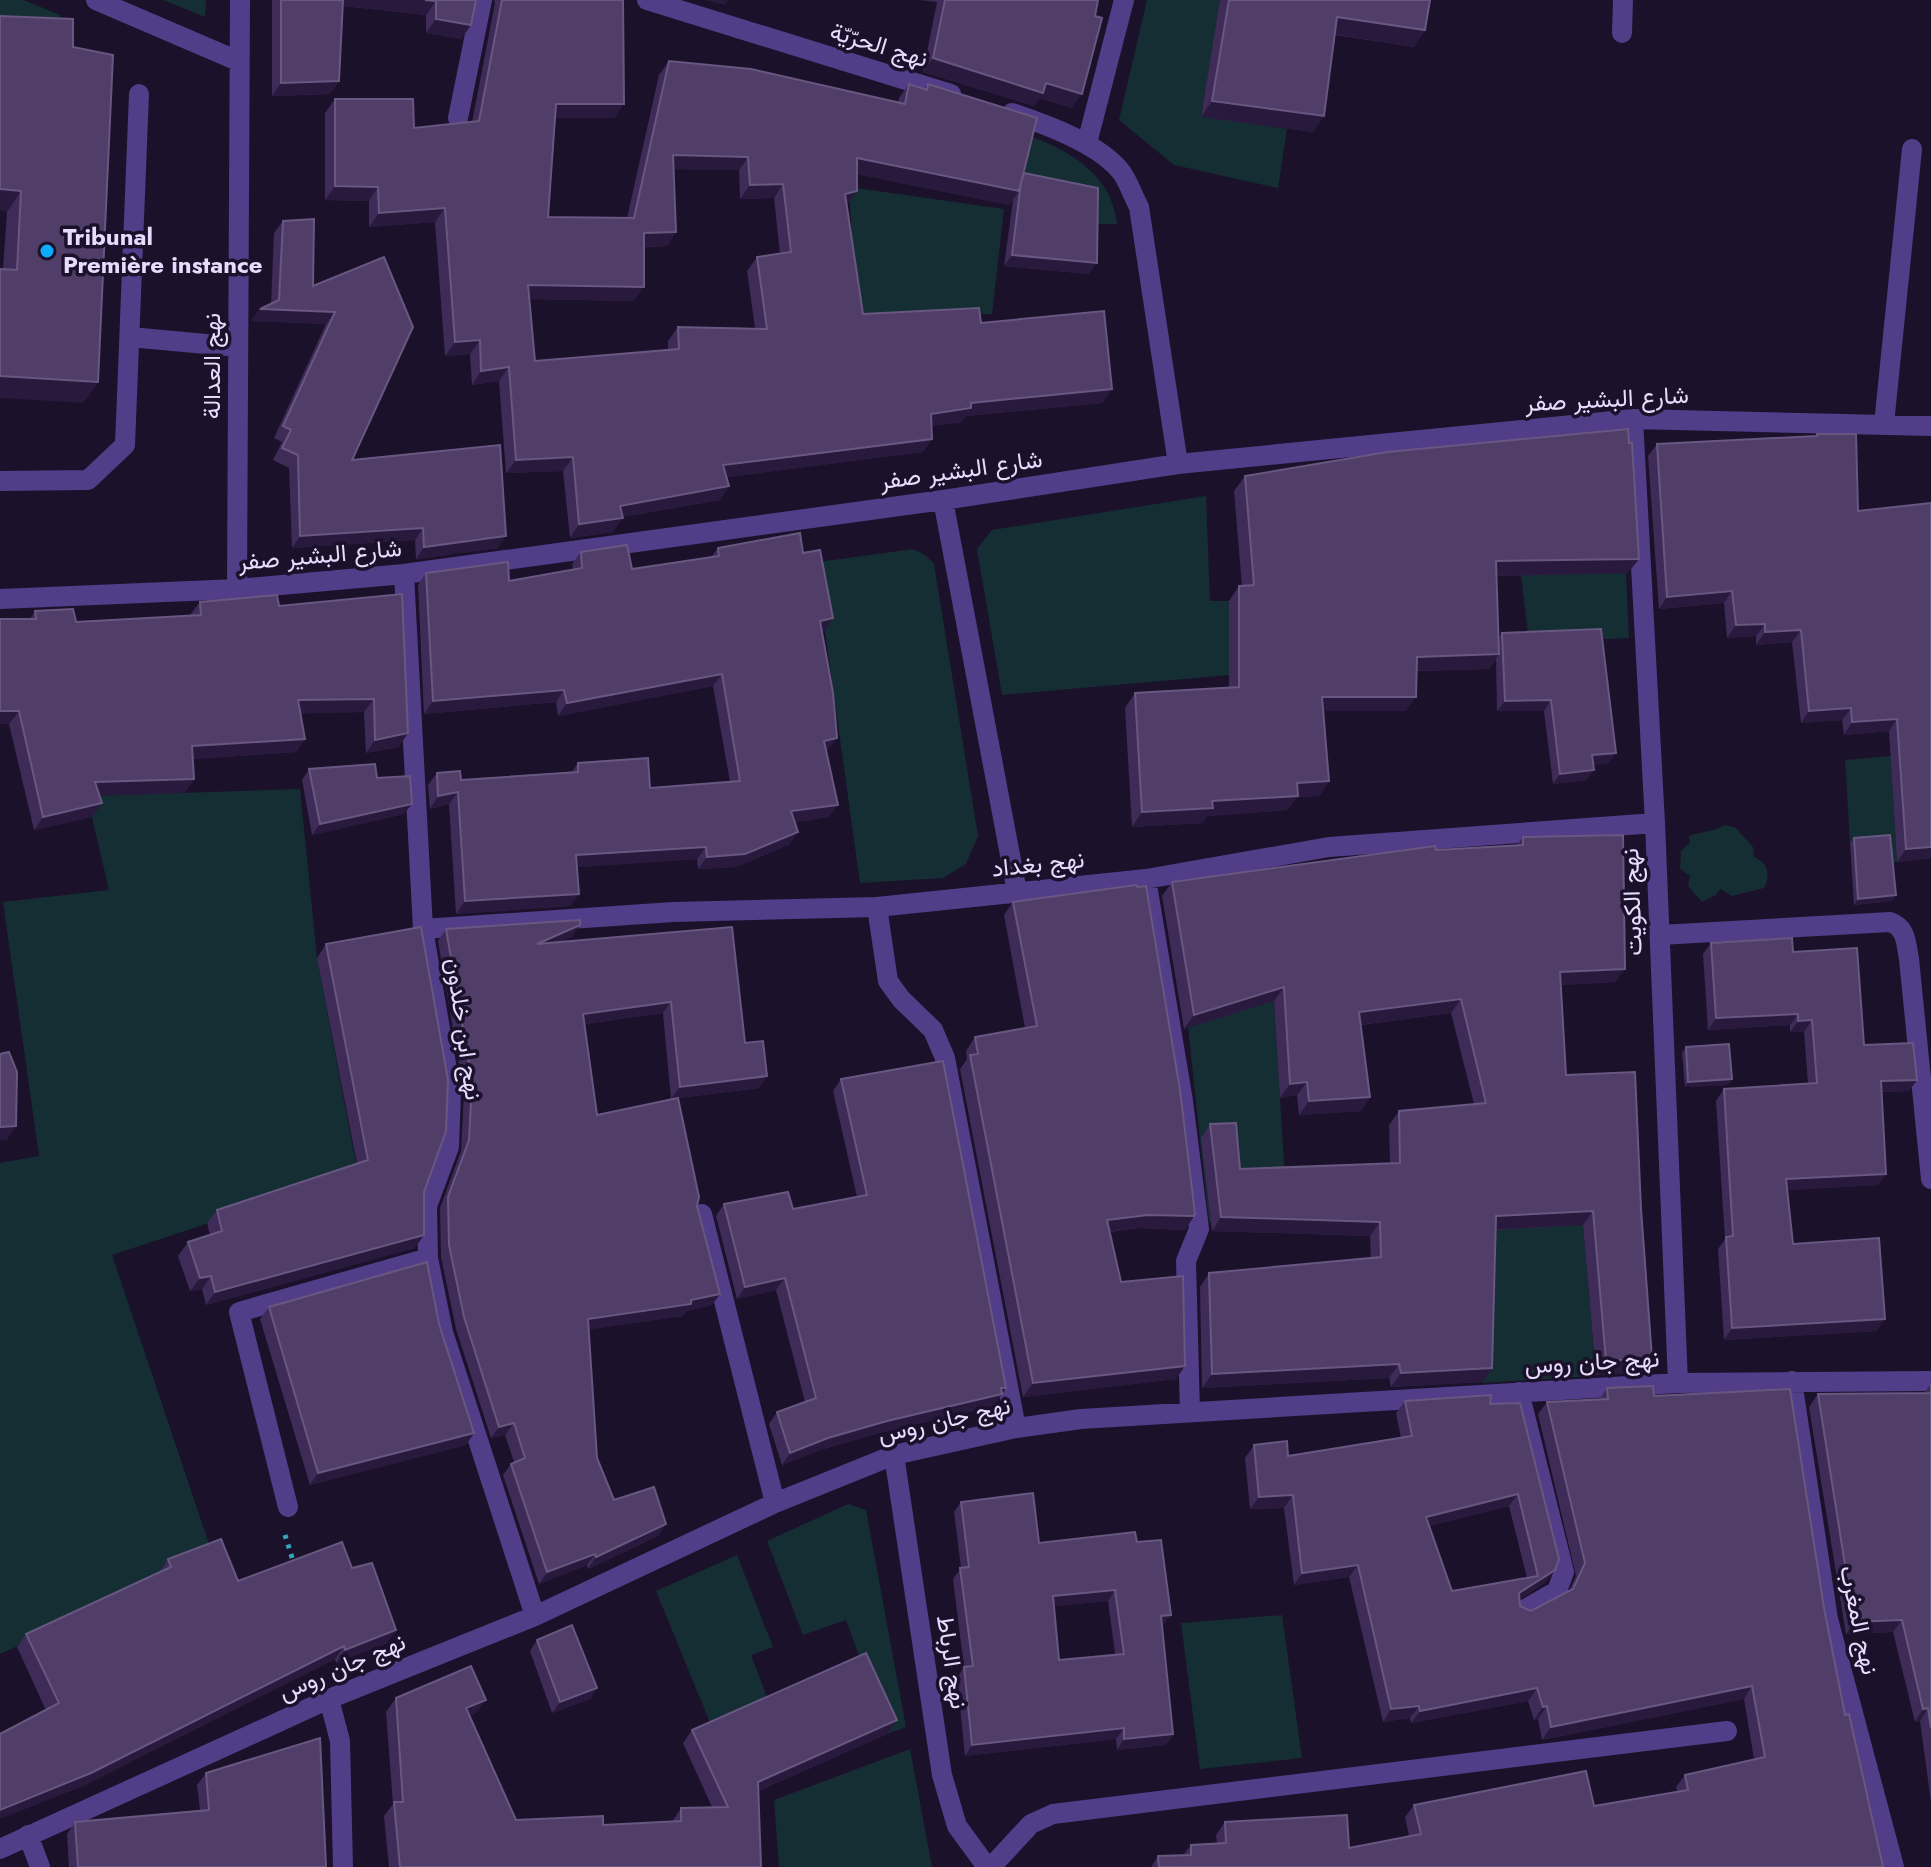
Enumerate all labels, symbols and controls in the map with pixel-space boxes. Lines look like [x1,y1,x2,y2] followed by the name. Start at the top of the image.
[826,13,932,76] street label: نهج الحرّيّة
[63,219,263,282] place label: Tribunal Première instance
[38,242,56,260] marker: Tribunal Première instance
[194,313,229,419] street label: نهج العدالة
[1523,377,1690,420] street label: شارع البشير صفر
[876,441,1044,498] street label: شارع البشير صفر
[236,530,403,579] street label: شارع البشير صفر
[990,841,1086,886] street label: نهج بغداد
[1612,848,1651,956] street label: نهج الكويت
[437,956,492,1102] street label: نهج ابن خلدون
[1524,1340,1660,1383] street label: نهج جان روس
[874,1387,1014,1452] street label: نهج جان روس
[1831,1562,1888,1678] street label: نهج المغرب
[928,1612,977,1711] street label: نهج الرباط
[273,1624,411,1709] street label: نهج جان روس

